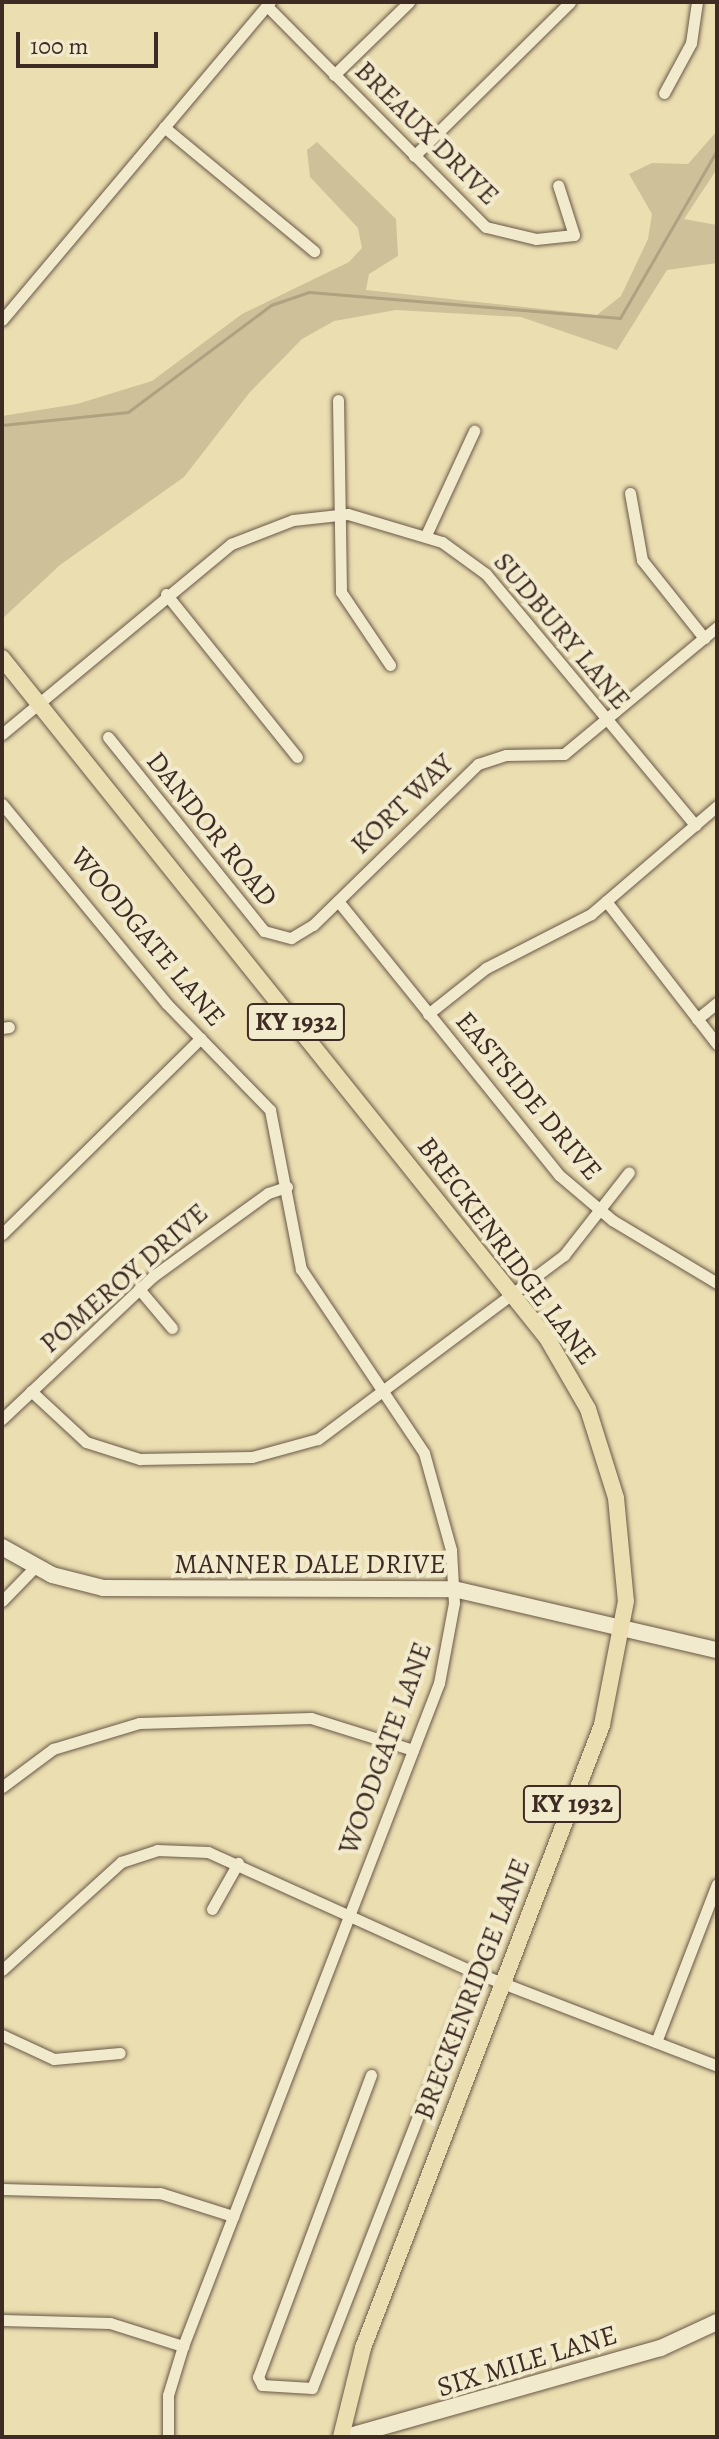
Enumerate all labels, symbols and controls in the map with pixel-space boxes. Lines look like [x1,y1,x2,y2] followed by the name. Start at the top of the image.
[20,16,162,66] scale bar
[30,30,89,62] text: 100 m
[348,54,506,212] street label: BREAUX DRIVE
[486,546,638,716] street label: SUDBURY LANE
[139,745,285,913] street label: DANDOR ROAD
[344,747,460,861] street label: KORT WAY
[63,841,233,1033] street label: WOODGATE LANE
[246,1000,346,1044] road number: KY 1932
[449,1005,609,1187] street label: EASTSIDE DRIVE
[410,1130,604,1372] street label: BRECKENRIDGE LANE
[33,1196,215,1360] street label: POMEROY DRIVE
[174,1547,446,1581] street label: MANNER DALE DRIVE
[331,1637,439,1859] street label: WOODGATE LANE
[522,1782,622,1826] road number: KY 1932
[407,1854,537,2124] street label: BRECKENRIDGE LANE
[433,2318,621,2404] street label: SIX MILE LANE

